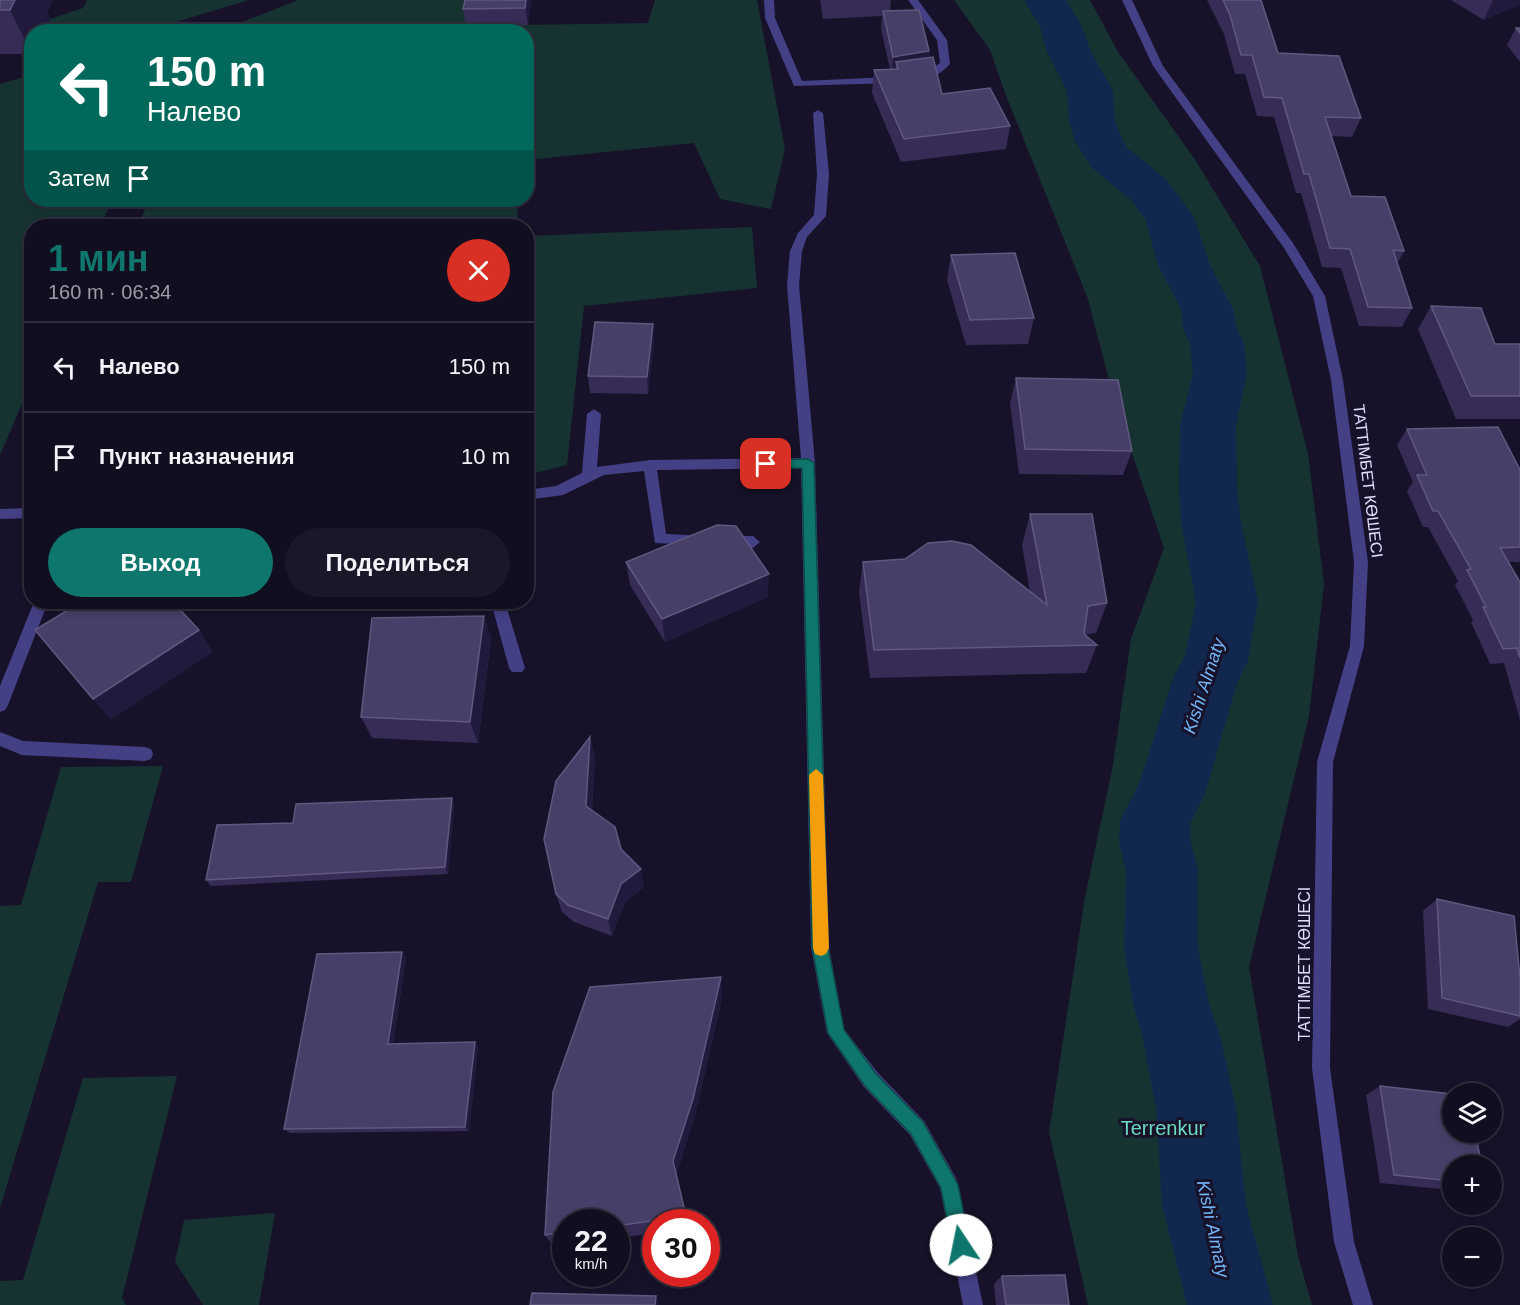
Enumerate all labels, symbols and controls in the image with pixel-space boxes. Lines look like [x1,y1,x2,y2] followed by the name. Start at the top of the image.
[48,48,126,126] icon: left
[147,48,266,95] text: 150 m
[147,97,241,127] text: Налево
[122,162,155,195] icon: arrive
[48,166,110,191] text: Затем
[48,238,149,279] text: 1 мин
[447,239,510,302] button: close
[48,281,171,303] text: 160 m · 06:34
[48,351,81,384] icon: left
[99,354,180,379] text: Налево
[449,354,510,379] text: 150 m
[1350,403,1386,559] street label: ТАТТІМБЕТ КӨШЕСІ
[740,438,791,489] pin
[48,441,81,474] icon: arrive
[99,444,295,469] text: Пункт назначения
[461,444,510,469] text: 10 m
[749,447,782,480] icon: arrive
[48,528,273,597] button: Выход
[285,528,510,597] button: Поделиться
[1179,635,1229,736] water label: Kіshі Almaty
[1296,887,1313,1041] street label: ТАТТІМБЕТ КӨШЕСІ
[1442,1083,1502,1287] map controls
[1442,1083,1502,1143] button: layers
[1121,1117,1206,1139] park label: Terrenkur
[1442,1155,1502,1215] button: +
[1193,1178,1233,1280] water label: Kіshі Almaty
[642,1209,720,1287] speed limit sign: 30
[929,1213,993,1277] position arrow
[574,1224,608,1257] text: 22
[1442,1227,1502,1287] button: −
[575,1255,607,1272] text: km/h

